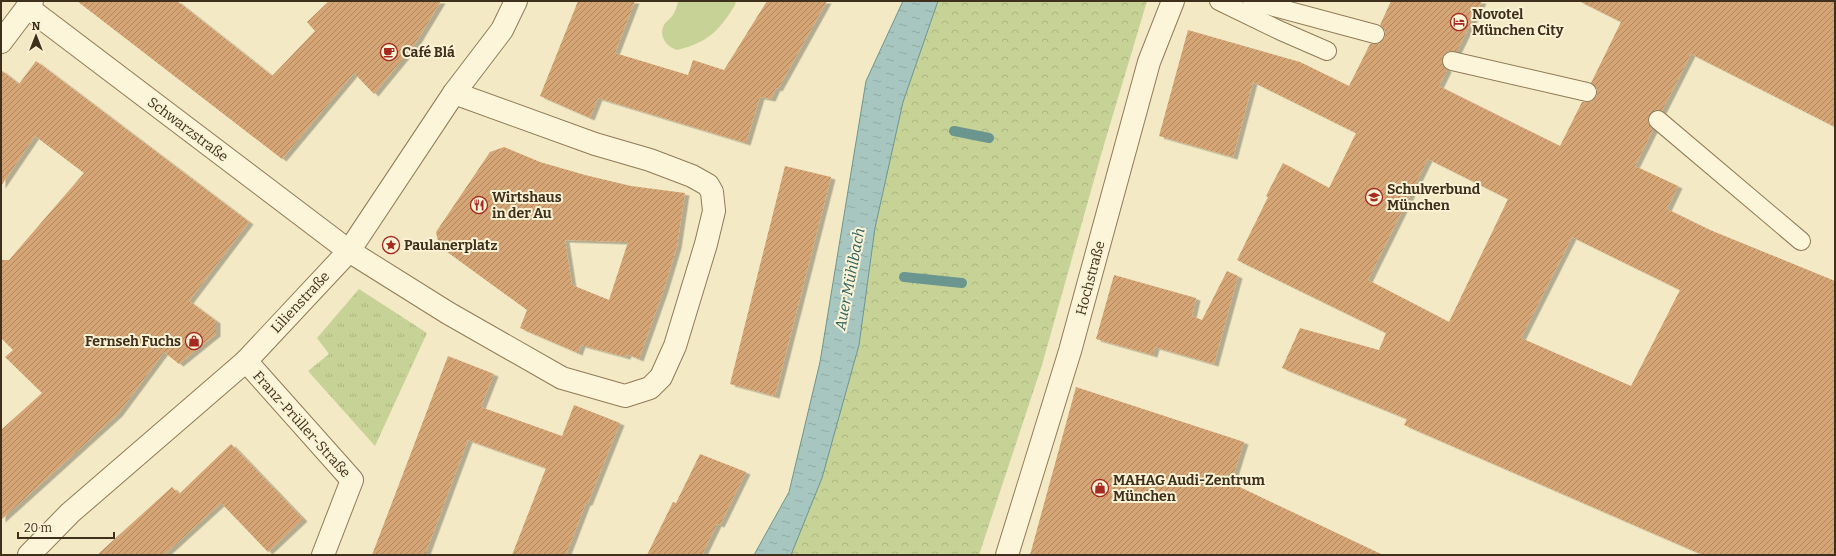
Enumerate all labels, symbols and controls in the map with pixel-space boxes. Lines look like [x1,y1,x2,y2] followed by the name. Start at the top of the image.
[1472,6,1564,39] place label: Novotel München City
[1449,12,1469,32] hotel icon: Novotel München City
[16,16,56,56] north arrow
[32,20,41,33] text: N
[379,42,399,62] cafe icon: Café Blá
[402,44,455,61] place label: Café Blá
[144,94,231,165] street label: Schwarzstraße
[1387,181,1481,214] place label: Schulverbund München
[1364,187,1384,207] school or university icon: Schulverbund München
[492,189,562,222] place label: Wirtshaus in der Au
[469,195,489,215] restaurant icon: Wirtshaus in der Au
[831,226,869,332] water label: Auer Mühlbach
[381,235,401,255] place icon: Paulanerplatz
[404,237,497,254] place label: Paulanerplatz
[1072,239,1109,317] street label: Hochstraße
[267,268,333,337] street label: Lilienstraße
[184,331,204,351] shop icon: Fernseh Fuchs
[85,333,181,350] place label: Fernseh Fuchs
[249,367,354,481] street label: Franz-Prüller-Straße
[1113,472,1265,505] place label: MAHAG Audi-Zentrum München
[1090,478,1110,498] shop icon: MAHAG Audi-Zentrum München
[18,514,114,540] scale bar
[24,521,53,535] text: 20 m

